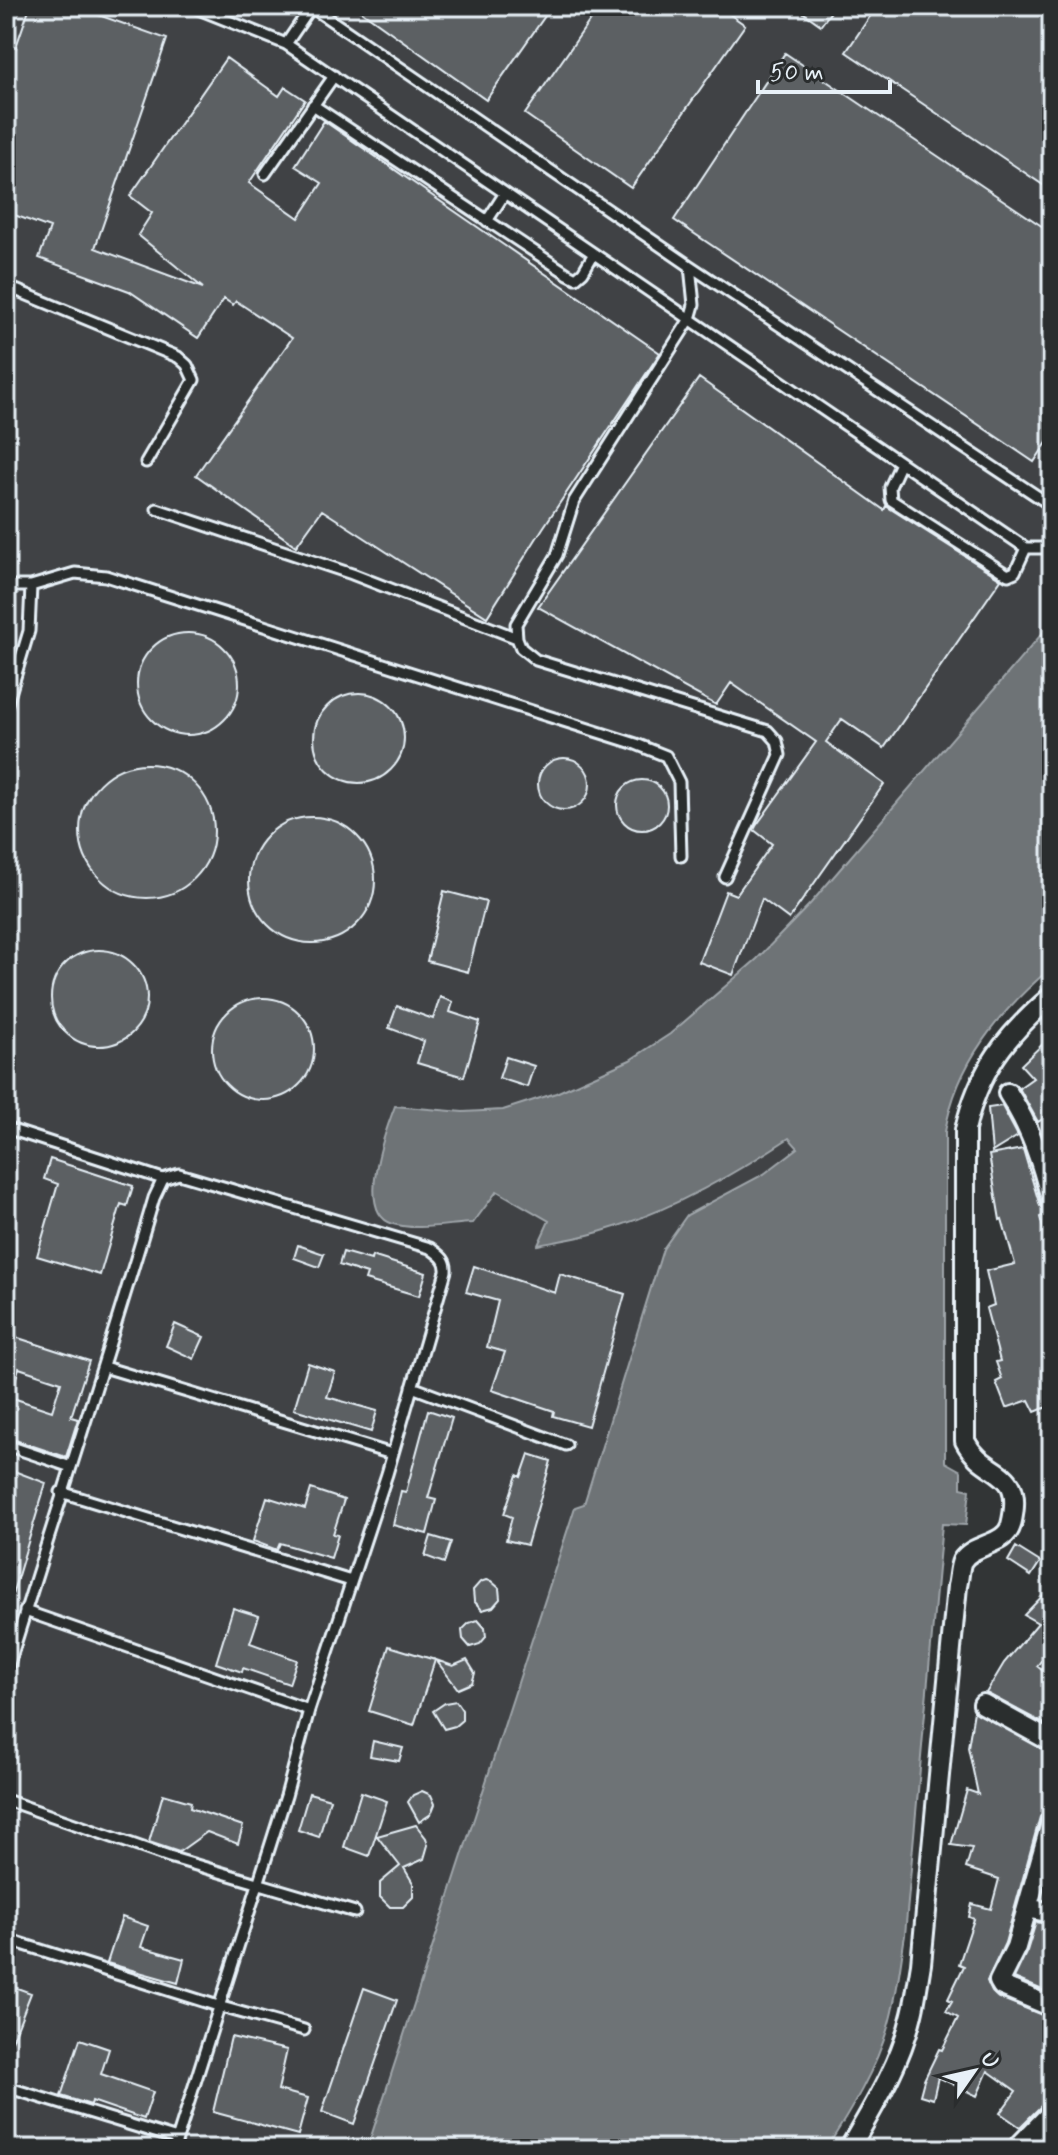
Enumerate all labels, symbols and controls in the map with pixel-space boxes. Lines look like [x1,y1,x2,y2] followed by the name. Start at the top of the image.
[758,44,890,94] scale bar
[770,58,824,89] text: 50 m
[934,2031,1014,2111] north arrow
[973,2047,1005,2075] text: U

